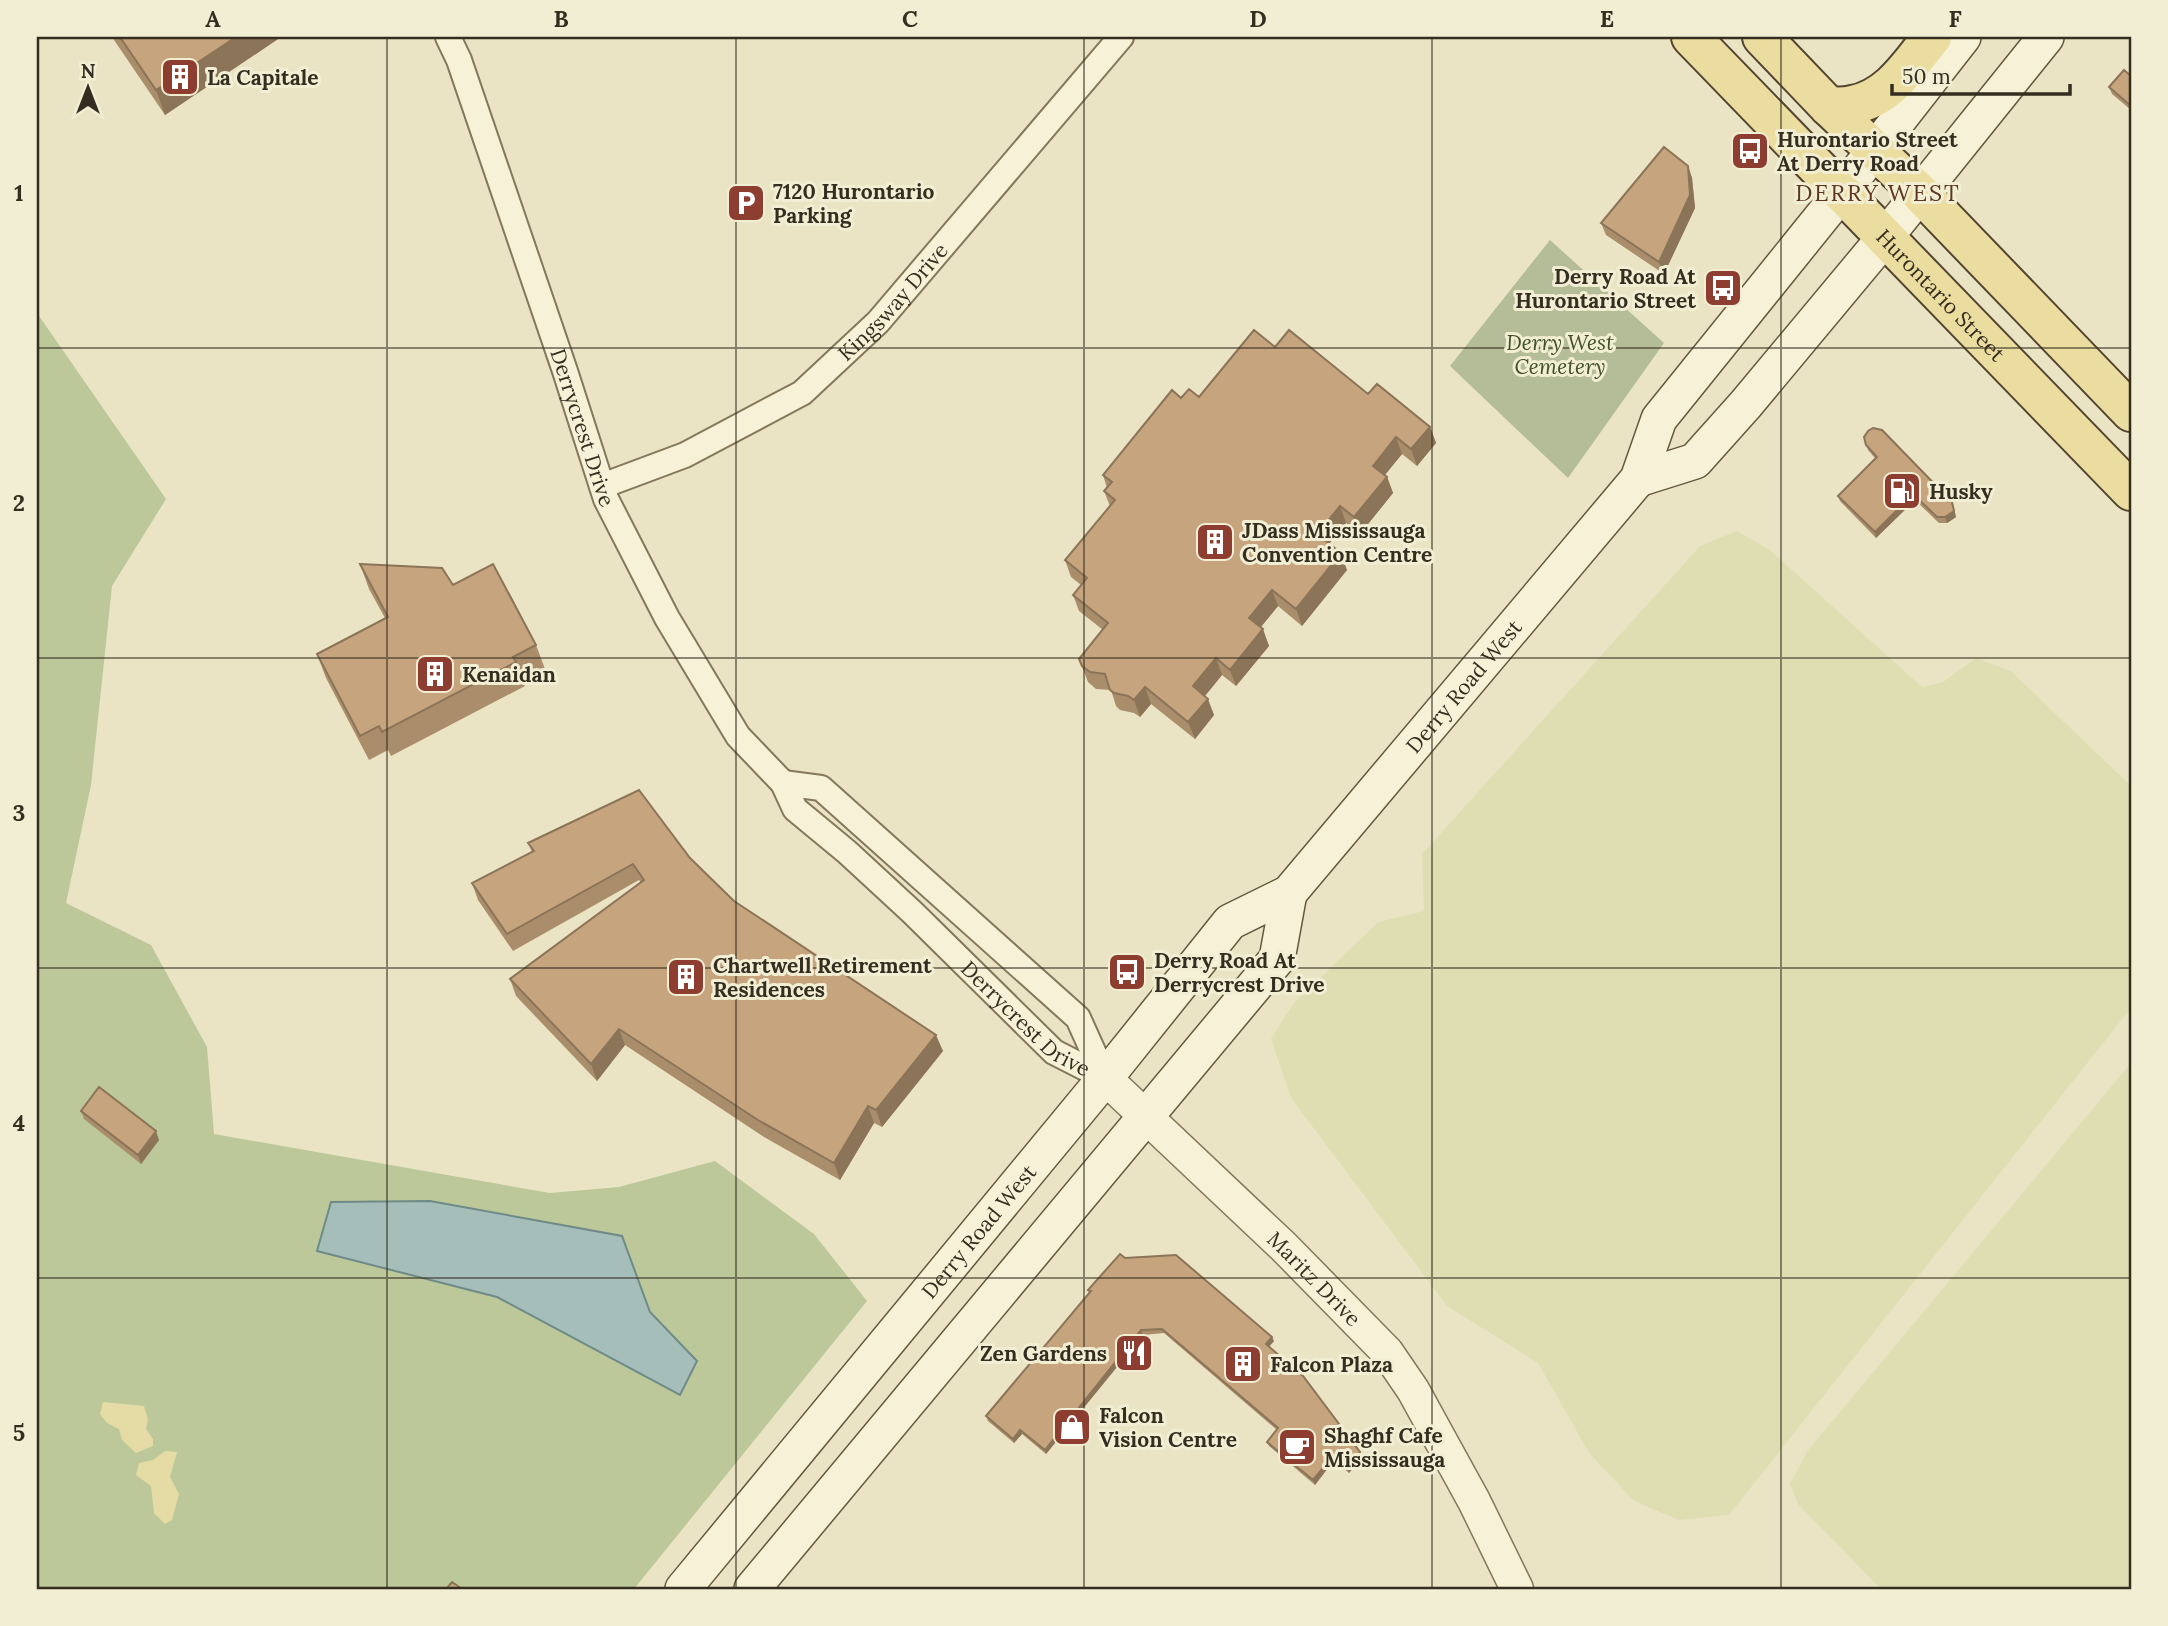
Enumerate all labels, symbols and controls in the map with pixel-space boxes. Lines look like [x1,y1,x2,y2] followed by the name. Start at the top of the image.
[205,4,221,33] text: A
[553,4,569,33] text: B
[902,4,918,33] text: C
[1249,4,1267,33] text: D
[1600,4,1614,33] text: E
[1948,4,1962,33] text: F
[52,52,122,122] north arrow
[1892,52,2070,96] scale bar
[159,56,201,98] building icon: La Capitale
[81,59,96,83] text: N
[1902,63,1951,90] text: 50 m
[207,64,319,91] place label: La Capitale
[1777,126,1958,177] place label: Hurontario Street At Derry Road
[1729,130,1771,172] bus stop icon: Hurontario Street At Derry Road
[14,178,24,207] text: 1
[773,178,935,229] place label: 7120 Hurontario Parking
[1795,178,1961,207] district label: DERRY WEST
[725,182,767,224] parking icon: 7120 Hurontario Parking
[1871,223,2012,367] street label: Hurontario Street
[832,237,953,366] street label: Kingsway Drive
[1515,263,1696,314] place label: Derry Road At Hurontario Street
[1702,267,1744,309] bus stop icon: Derry Road At Hurontario Street
[1506,329,1614,380] park label: Derry West Cemetery
[545,345,621,511] street label: Derrycrest Drive
[1881,470,1923,512] fuel station icon: Husky
[1929,478,1993,505] place label: Husky
[13,488,25,517] text: 2
[1242,517,1432,568] place label: JDass Mississauga Convention Centre
[1194,521,1236,563] building icon: JDass Mississauga Convention Centre
[1400,613,1528,758] street label: Derry Road West
[414,653,456,695] building icon: Kenaidan
[462,661,556,688] place label: Kenaidan
[13,798,25,827] text: 3
[1154,947,1325,998] place label: Derry Road At Derrycrest Drive
[1106,951,1148,993] bus stop icon: Derry Road At Derrycrest Drive
[713,952,932,1003] place label: Chartwell Retirement Residences
[956,955,1095,1082] street label: Derrycrest Drive
[665,956,707,998] building icon: Chartwell Retirement Residences
[13,1108,25,1137] text: 4
[915,1158,1042,1304] street label: Derry Road West
[1262,1225,1367,1331] street label: Maritz Drive
[1113,1332,1155,1374] restaurant icon: Zen Gardens
[980,1340,1107,1367] place label: Zen Gardens
[1222,1343,1264,1385] building icon: Falcon Plaza
[1270,1351,1393,1378] place label: Falcon Plaza
[1099,1402,1237,1453] place label: Falcon Vision Centre
[1051,1406,1093,1448] shop icon: Falcon Vision Centre
[13,1418,25,1447] text: 5
[1324,1422,1445,1473] place label: Shaghf Cafe Mississauga
[1276,1426,1318,1468] cafe icon: Shaghf Cafe Mississauga

